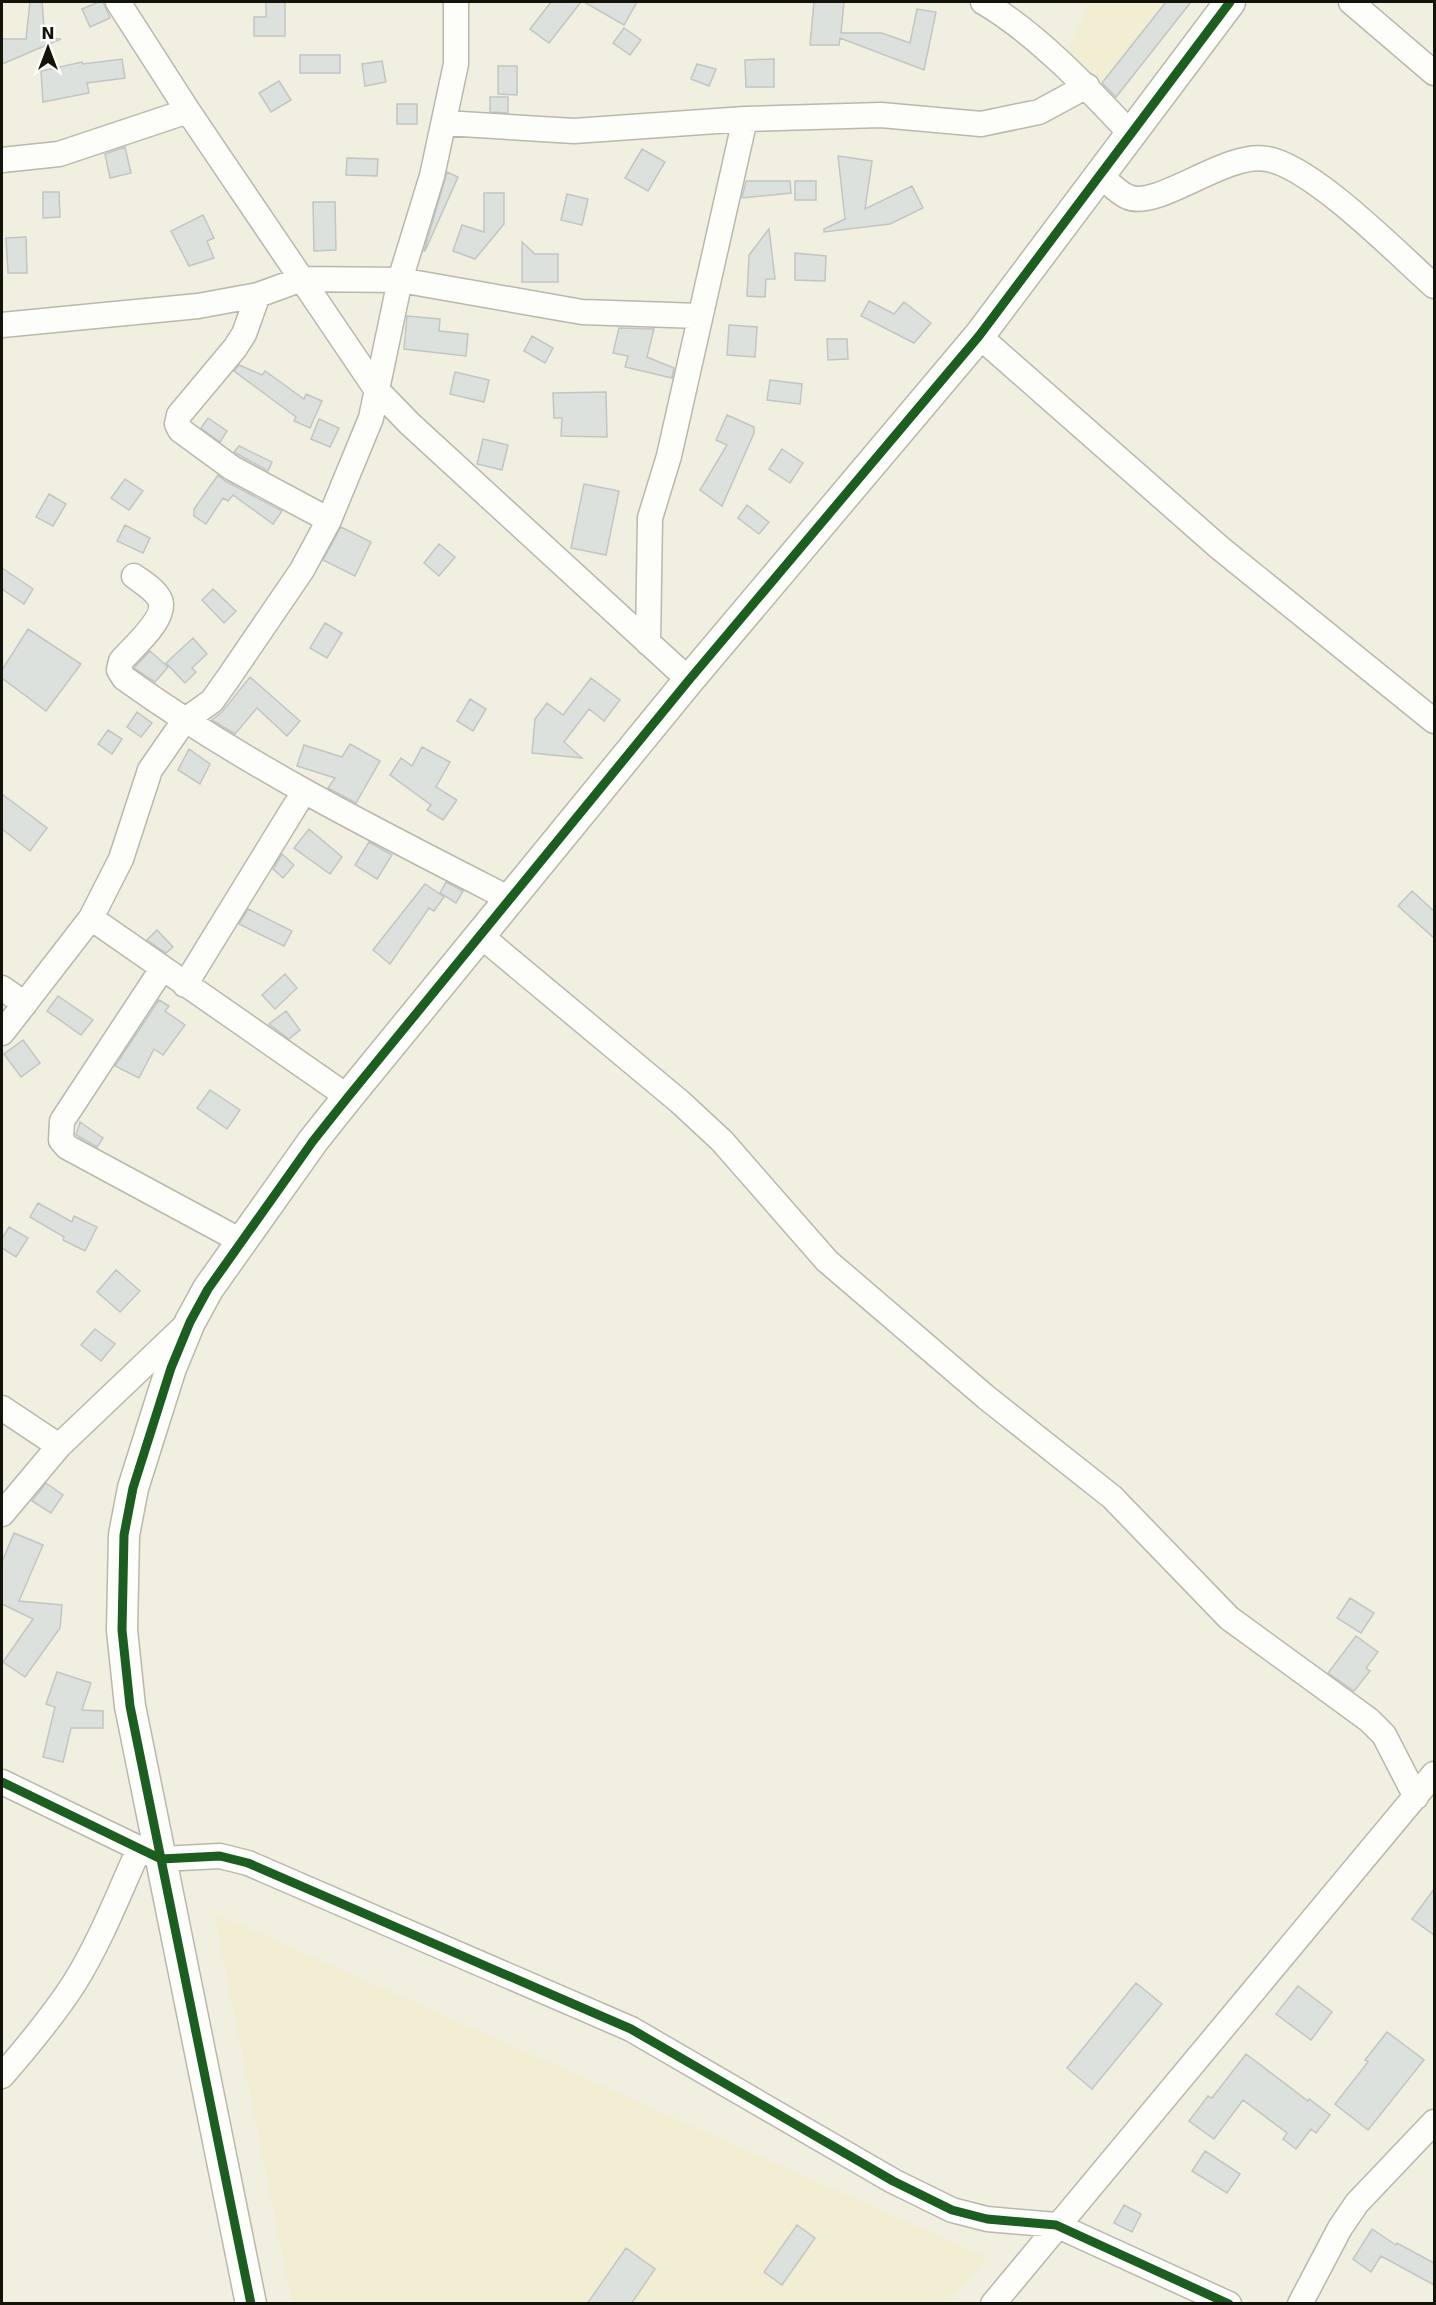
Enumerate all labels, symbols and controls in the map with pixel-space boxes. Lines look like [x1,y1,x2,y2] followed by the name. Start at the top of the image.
[18,18,78,78] north arrow
[41,24,55,43] text: N

